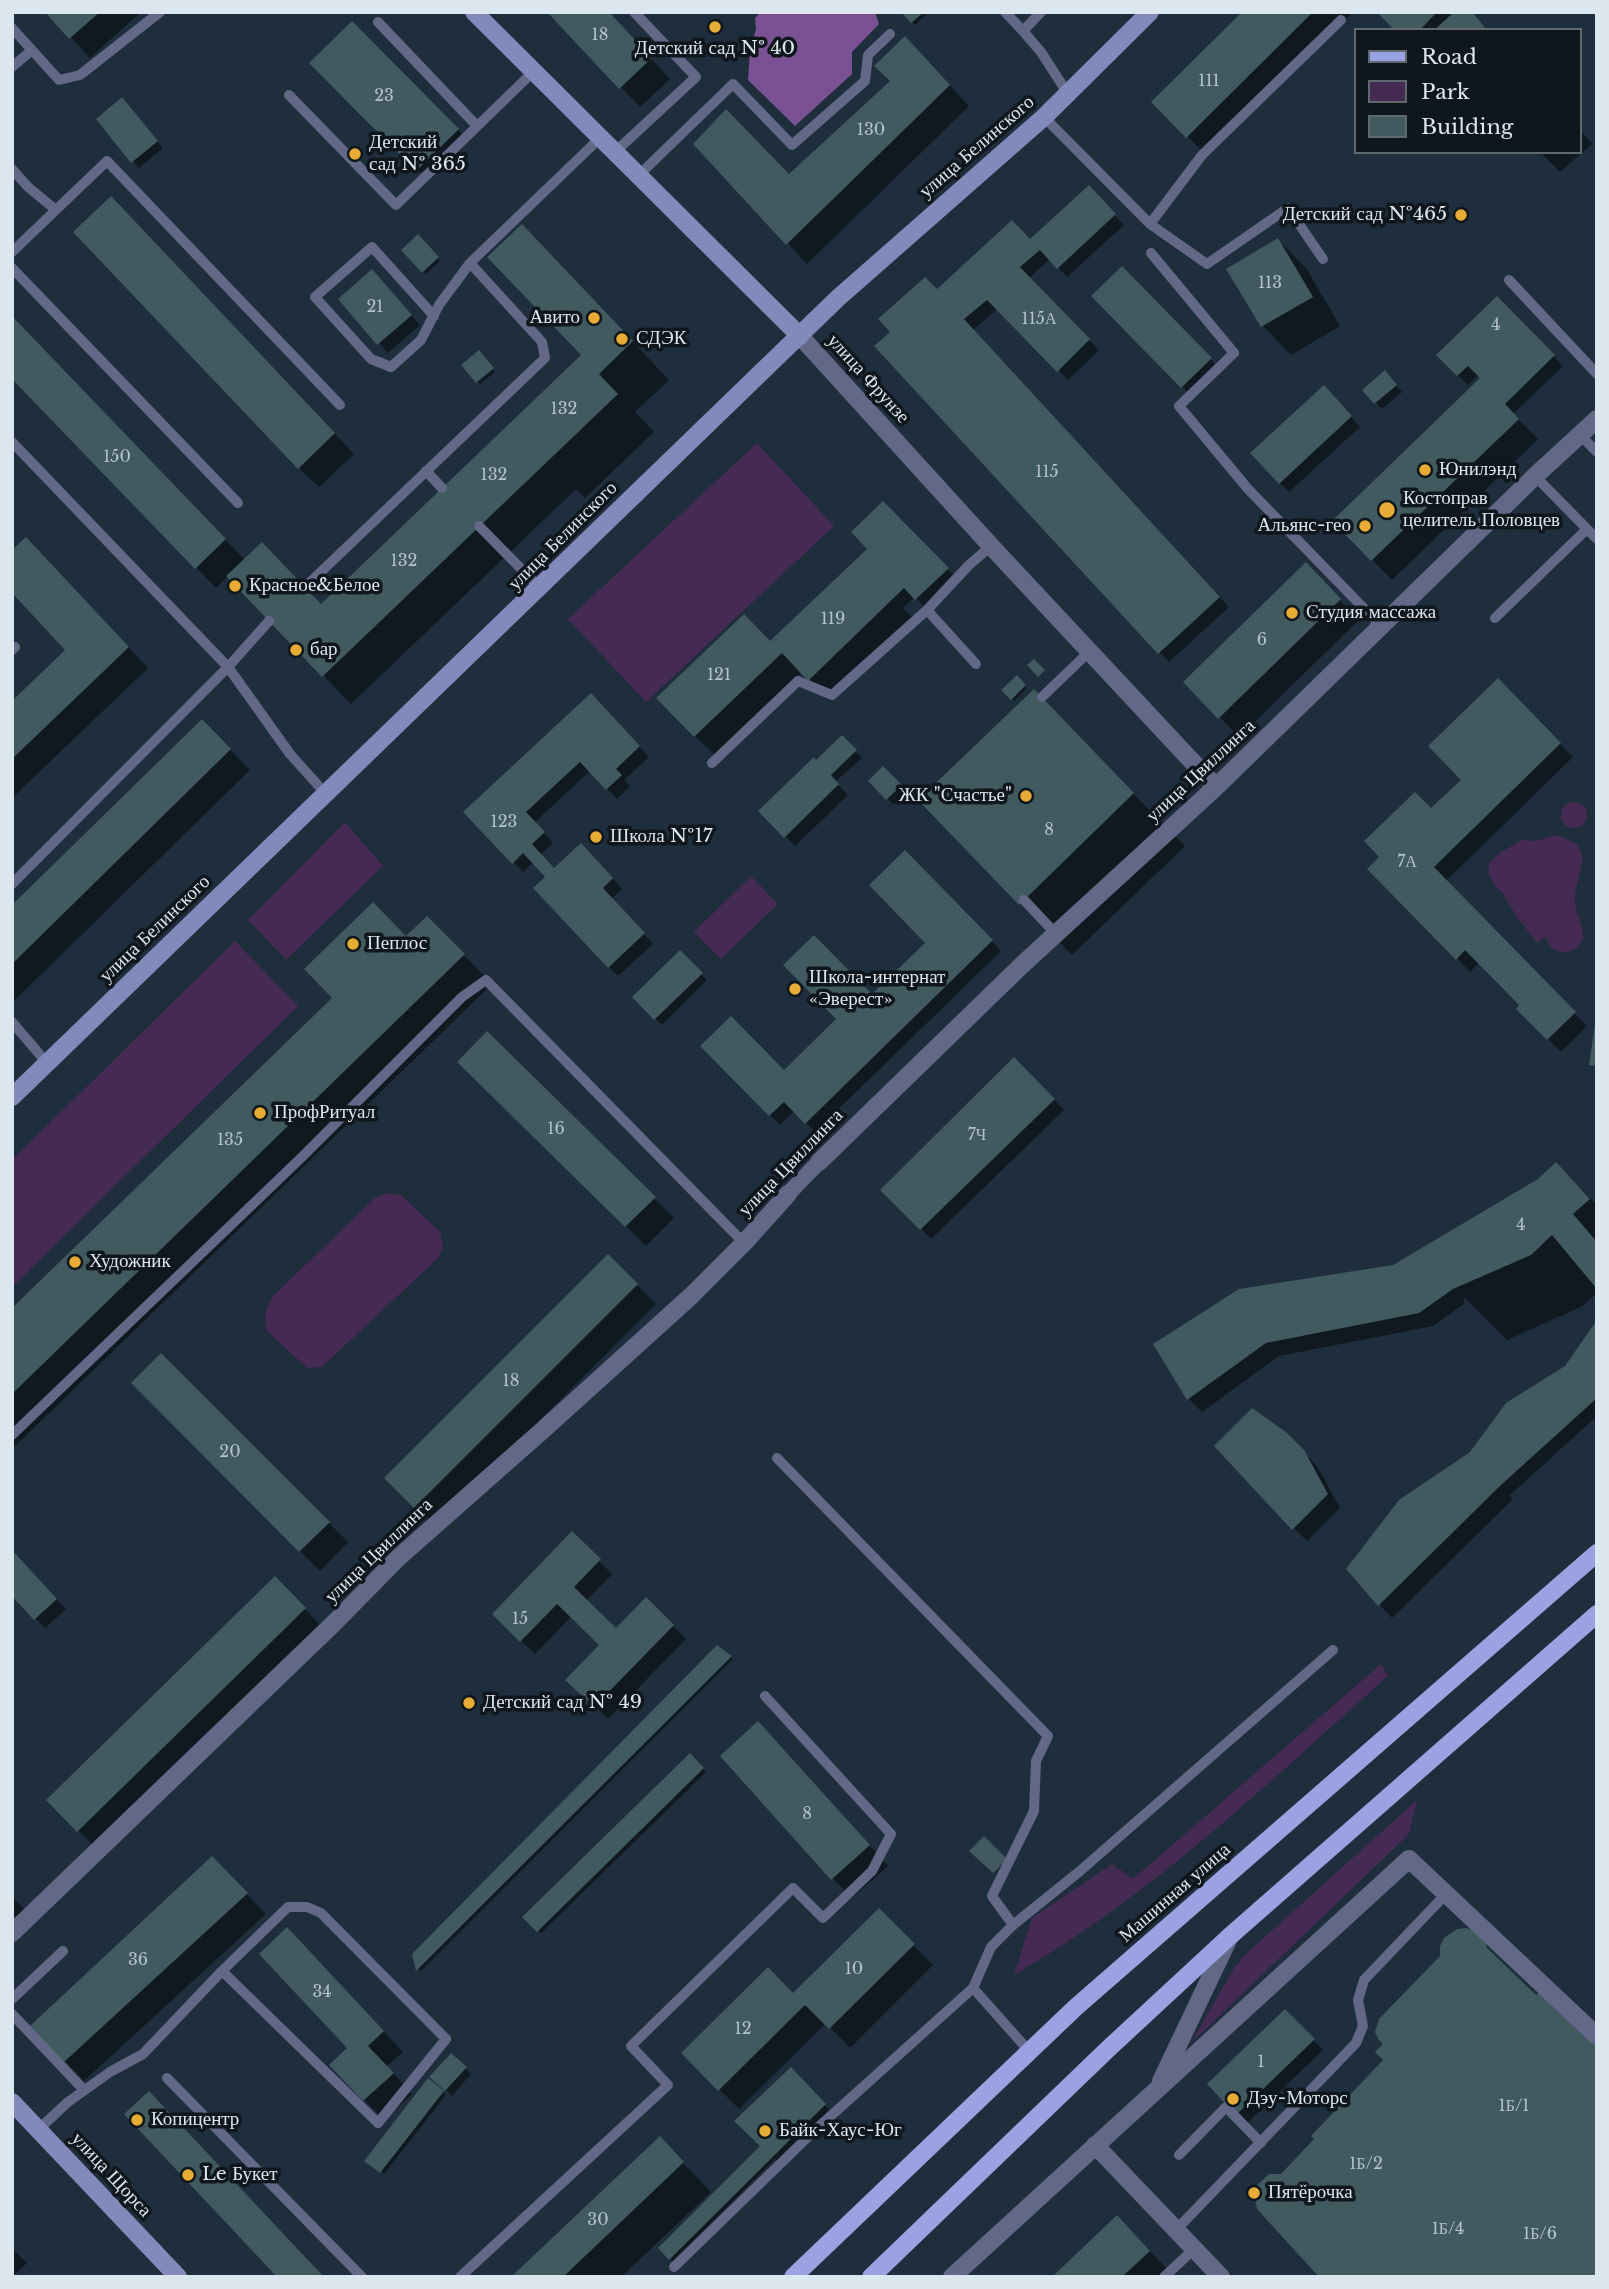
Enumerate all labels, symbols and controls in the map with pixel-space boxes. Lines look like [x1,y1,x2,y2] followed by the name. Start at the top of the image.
[707,19,723,35] marker: Детский сад № 40
[592,25,608,45] house number: 18
[1354,28,1581,154] legend
[635,38,795,60] place label: Детский сад № 40
[1421,44,1477,70] text: Road
[1198,71,1220,91] house number: 111
[1421,79,1470,105] text: Park
[374,86,394,106] house number: 23
[915,91,1039,203] street label: улица Белинского
[1421,114,1513,140] text: Building
[857,120,885,140] house number: 130
[369,132,466,176] place label: Детский сад № 365
[347,146,363,162] marker: Детский сад № 365
[1283,204,1447,226] place label: Детский сад №465
[1453,207,1469,223] marker: Детский сад №465
[1258,273,1282,293] house number: 113
[367,297,383,317] house number: 21
[530,307,580,329] place label: Авито
[1022,309,1056,329] house number: 115А
[586,310,602,326] marker: Авито
[1491,315,1501,335] house number: 4
[636,328,686,350] place label: СДЭК
[822,330,914,428] street label: улица Фрунзе
[614,331,630,347] marker: СДЭК
[551,399,577,419] house number: 132
[103,447,131,467] house number: 150
[1439,459,1516,481] place label: Юнилэнд
[1035,462,1059,482] house number: 115
[1417,462,1433,478] marker: Юнилэнд
[481,465,507,485] house number: 132
[504,477,622,595] street label: улица Белинского
[1403,488,1560,532] place label: Костоправ целитель Половцев
[1377,500,1397,520] marker: Костоправ целитель Половцев
[1258,515,1351,537] place label: Альянс-гео
[1357,518,1373,534] marker: Альянс-гео
[391,551,417,571] house number: 132
[249,575,380,597] place label: Красное&Белое
[227,578,243,594] marker: Красное&Белое
[1306,602,1436,624] place label: Студия массажа
[1284,605,1300,621] marker: Студия массажа
[821,609,845,629] house number: 119
[1257,630,1267,650] house number: 6
[310,639,338,661] place label: бар
[288,642,304,658] marker: бар
[707,665,731,685] house number: 121
[1142,715,1260,827] street label: улица Цвиллинга
[899,785,1012,807] place label: ЖК "Счастье"
[1018,788,1034,804] marker: ЖК "Счастье"
[491,812,517,832] house number: 123
[1044,820,1054,840] house number: 8
[610,826,712,848] place label: Школа №17
[588,829,604,845] marker: Школа №17
[1397,852,1417,872] house number: 7А
[95,871,215,987] street label: улица Белинского
[367,933,427,955] place label: Пеплос
[345,936,361,952] marker: Пеплос
[809,967,945,1011] place label: Школа-интернат «Эверест»
[787,981,803,997] marker: Школа-интернат «Эверест»
[274,1102,375,1124] place label: ПрофРитуал
[734,1104,848,1222] street label: улица Цвиллинга
[252,1105,268,1121] marker: ПрофРитуал
[547,1119,565,1139] house number: 16
[968,1125,986,1145] house number: 7Ч
[217,1130,243,1150] house number: 135
[1516,1215,1526,1235] house number: 4
[89,1251,171,1273] place label: Художник
[67,1254,83,1270] marker: Художник
[503,1371,519,1391] house number: 18
[219,1442,241,1462] house number: 20
[320,1494,438,1608] street label: улица Цвиллинга
[512,1609,528,1629] house number: 15
[483,1692,642,1714] place label: Детский сад № 49
[461,1695,477,1711] marker: Детский сад № 49
[802,1804,812,1824] house number: 8
[1115,1838,1235,1948] street label: Машинная улица
[128,1950,148,1970] house number: 36
[845,1959,863,1979] house number: 10
[312,1982,332,2002] house number: 34
[735,2019,751,2039] house number: 12
[1257,2052,1265,2072] house number: 1
[1247,2088,1348,2110] place label: Дэу-Моторс
[1225,2091,1241,2107] marker: Дэу-Моторс
[1499,2096,1529,2116] house number: 1Б/1
[151,2109,239,2131] place label: Копицентр
[129,2112,145,2128] marker: Копицентр
[779,2120,902,2142] place label: Байк-Хаус-Юг
[757,2123,773,2139] marker: Байк-Хаус-Юг
[66,2128,156,2222] street label: улица Щорса
[1349,2154,1383,2174] house number: 1Б/2
[202,2164,278,2186] place label: Le Букет
[180,2167,196,2183] marker: Le Букет
[1268,2182,1353,2204] place label: Пятёрочка
[1246,2185,1262,2201] marker: Пятёрочка
[587,2210,609,2230] house number: 30
[1432,2219,1464,2239] house number: 1Б/4
[1523,2224,1557,2244] house number: 1Б/6

